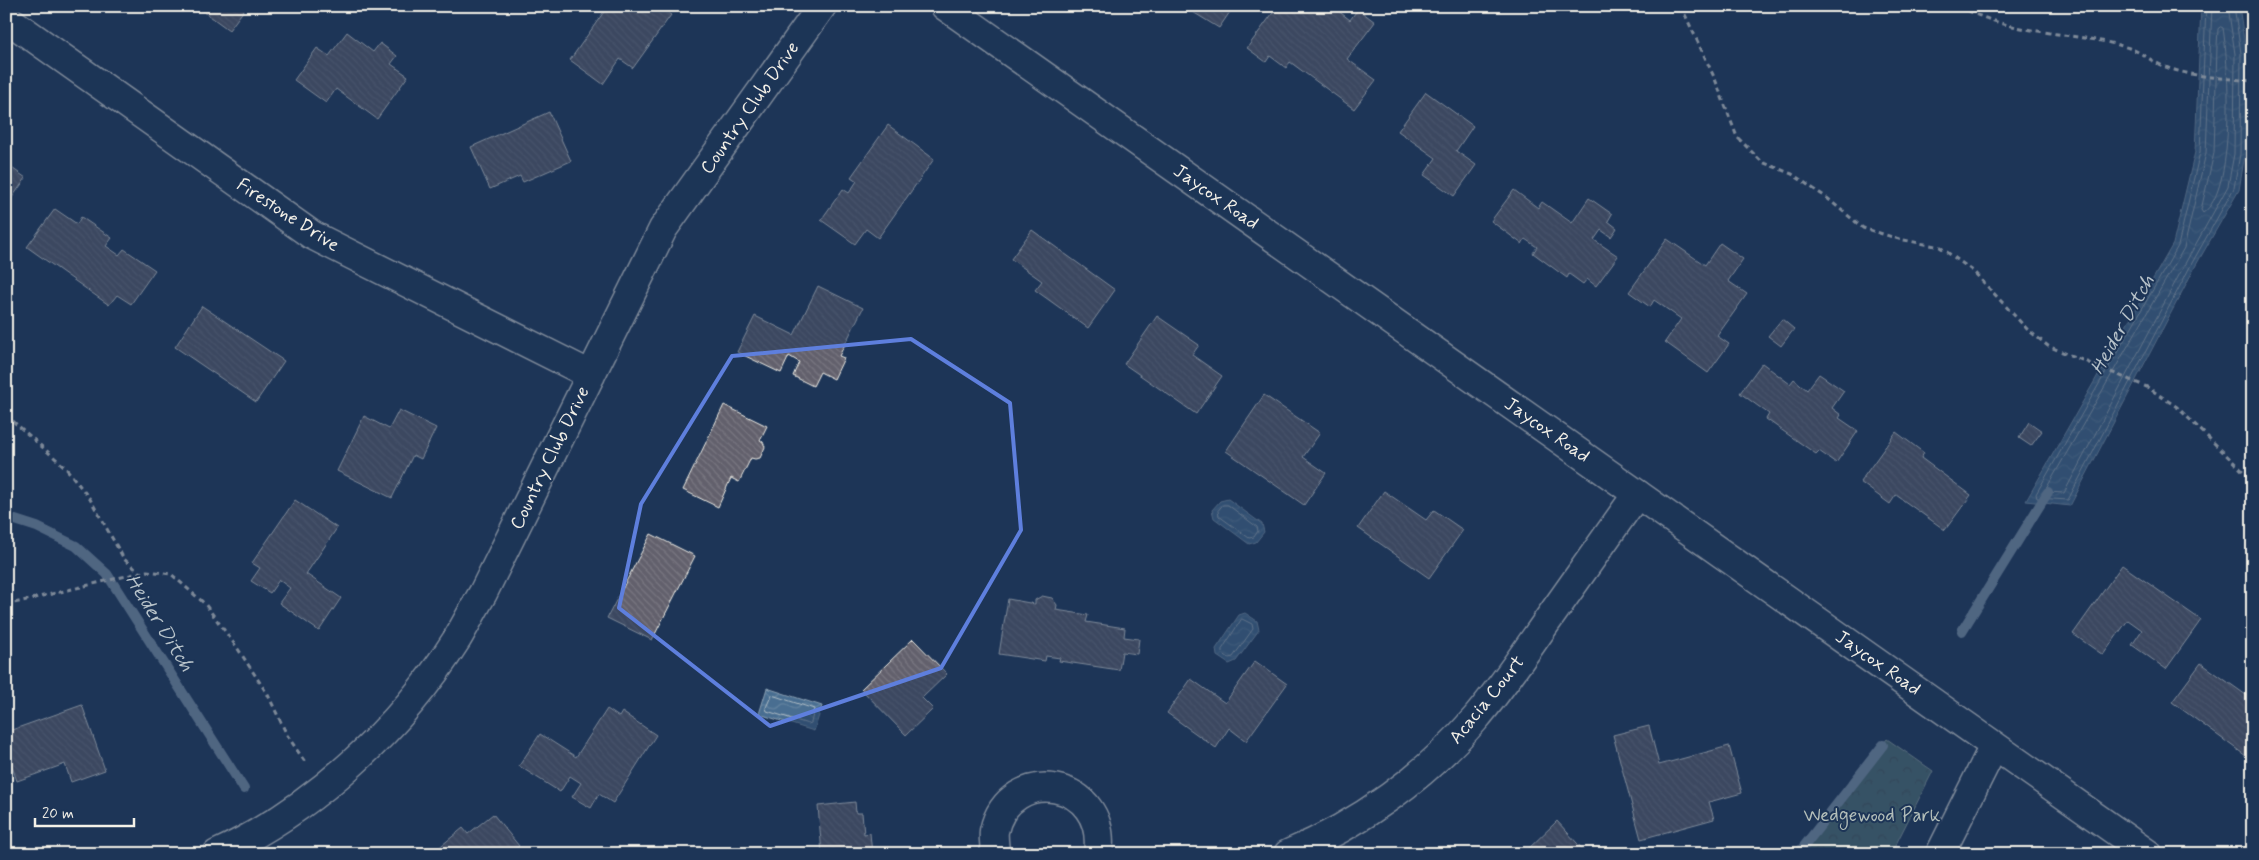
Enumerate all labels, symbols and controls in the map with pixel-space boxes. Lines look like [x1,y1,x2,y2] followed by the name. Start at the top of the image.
[695,37,805,179] street label: Country Club Drive
[1168,158,1264,236] street label: Jaycox Road
[232,172,344,258] street label: Firestone Drive
[2084,270,2162,380] water label: Heider Ditch
[504,382,596,534] street label: Country Club Drive
[1499,391,1595,469] street label: Jaycox Road
[118,569,200,677] water label: Heider Ditch
[1830,624,1926,702] street label: Jaycox Road
[1444,650,1530,749] street label: Acacia Court
[35,795,134,827] scale bar
[1804,803,1941,830] park label: Wedgewood Park
[42,804,74,824] text: 20 m

